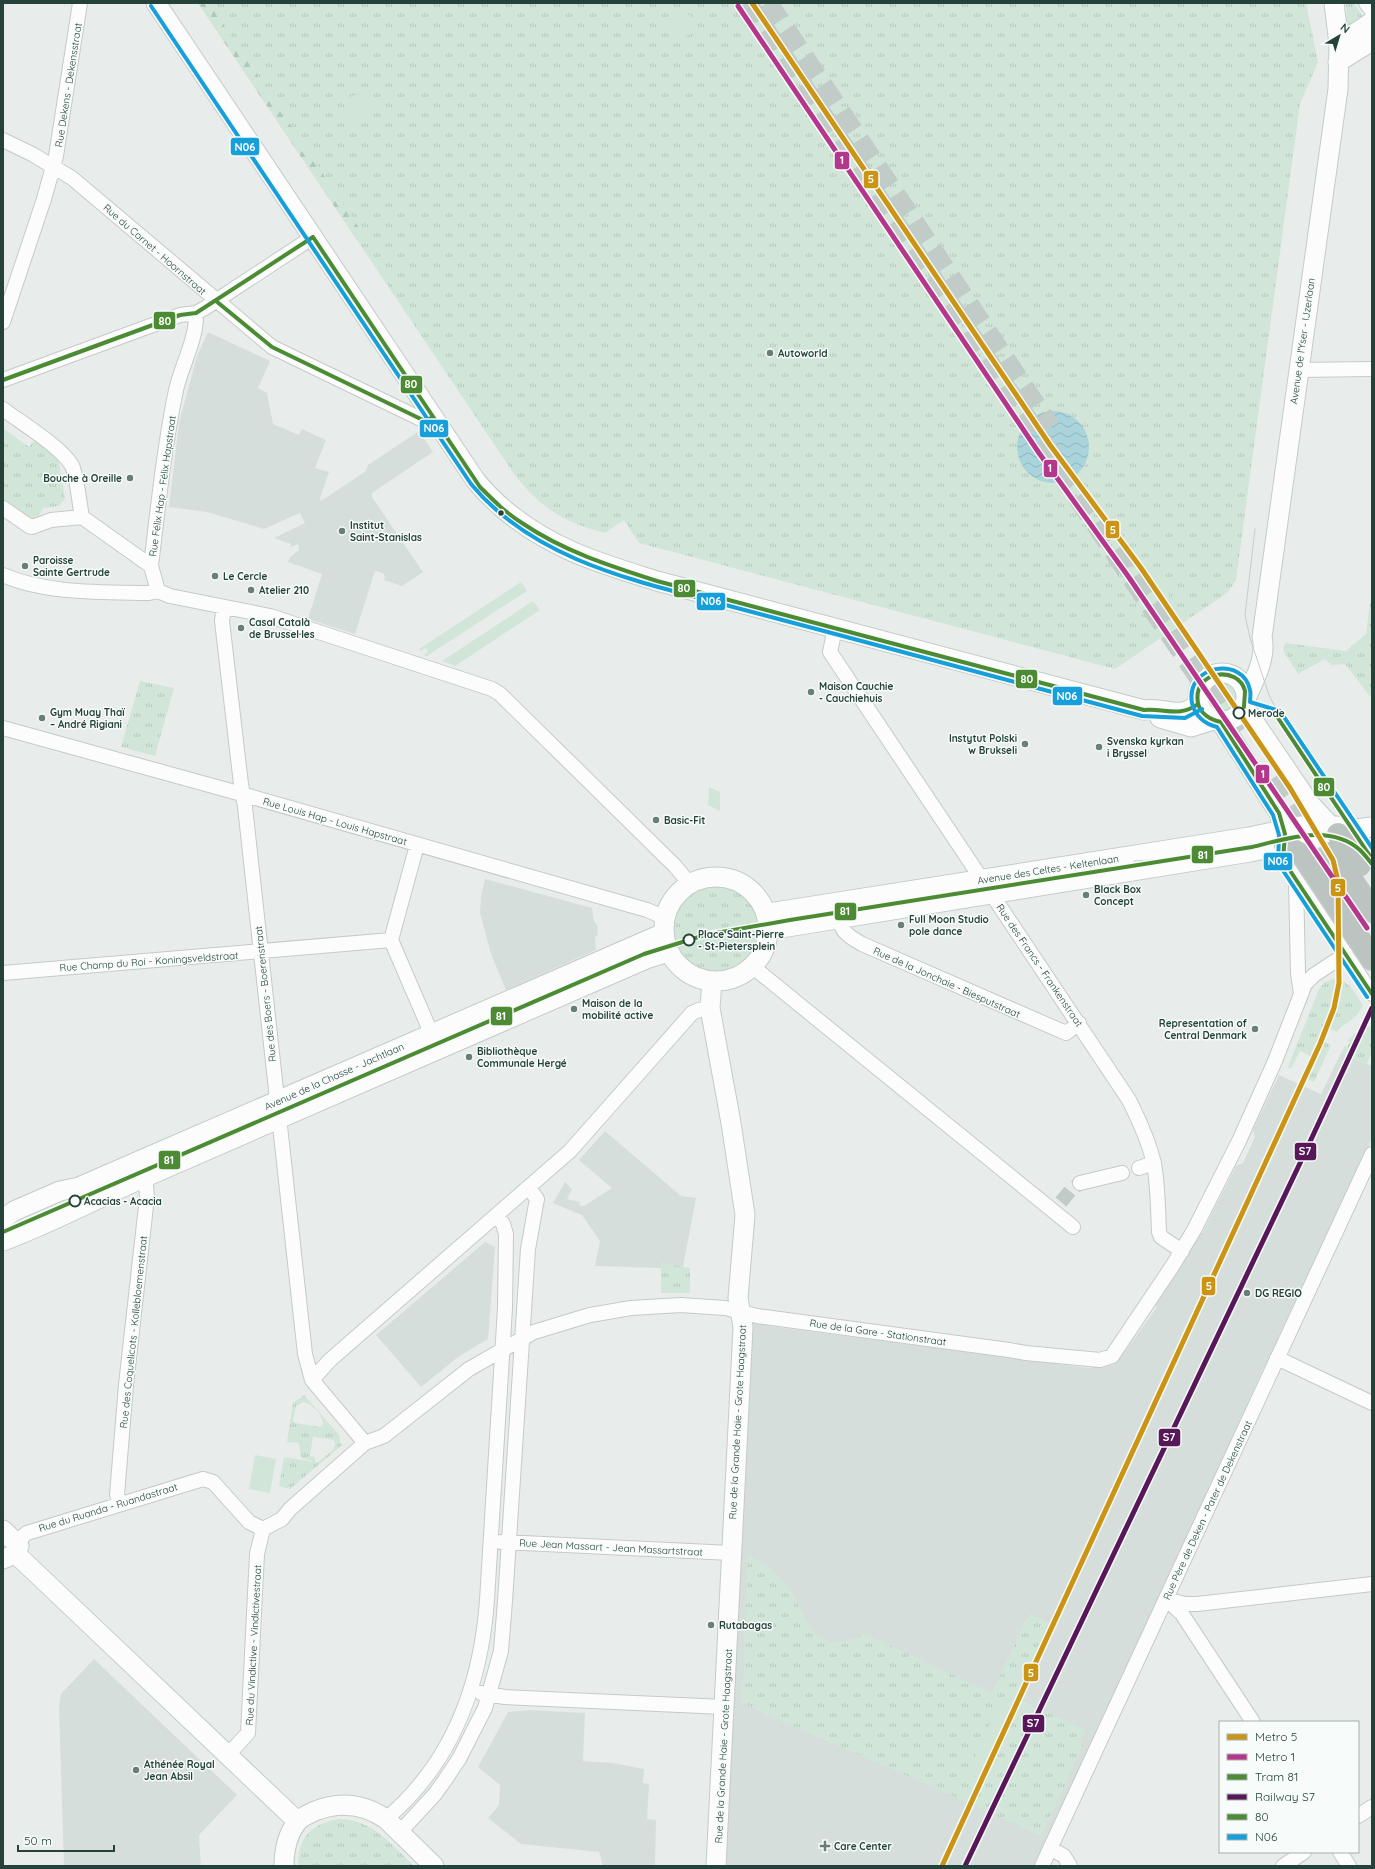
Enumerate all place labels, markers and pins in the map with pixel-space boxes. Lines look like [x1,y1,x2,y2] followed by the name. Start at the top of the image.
[778,347,828,360] place label: Autoworld
[765,348,775,358] marker: Autoworld
[43,472,122,485] place label: Bouche à Oreille
[125,473,135,483] marker: Bouche à Oreille
[496,508,506,518] unlabelled marker
[350,519,422,544] place label: Institut Saint-Stanislas
[337,526,347,536] marker: Institut Saint-Stanislas
[33,554,110,579] place label: Paroisse Sainte Gertrude
[20,561,30,571] marker: Paroisse Sainte Gertrude
[223,570,267,583] place label: Le Cercle
[210,571,220,581] marker: Le Cercle
[259,584,309,597] place label: Atelier 210
[246,585,256,595] marker: Atelier 210
[249,616,315,641] place label: Casal Català de Brussel·les
[236,623,246,633] marker: Casal Català de Brussel·les
[819,680,893,705] place label: Maison Cauchie - Cauchiehuis
[806,687,816,697] marker: Maison Cauchie - Cauchiehuis
[50,706,125,731] place label: Gym Muay Thaï – André Rigiani
[1232,706,1246,720] marker: Merode
[1248,707,1285,720] place label: Merode
[37,713,47,723] marker: Gym Muay Thaï – André Rigiani
[949,732,1017,757] place label: Instytut Polski w Brukseli
[1107,735,1184,760] place label: Svenska kyrkan i Bryssel
[1020,739,1030,749] marker: Instytut Polski w Brukseli
[1094,742,1104,752] marker: Svenska kyrkan i Bryssel
[664,814,705,827] place label: Basic-Fit
[651,815,661,825] marker: Basic-Fit
[1094,883,1141,908] place label: Black Box Concept
[1081,890,1091,900] marker: Black Box Concept
[909,913,989,938] place label: Full Moon Studio pole dance
[896,920,906,930] marker: Full Moon Studio pole dance
[698,928,784,953] place label: Place Saint-Pierre - St-Pietersplein
[682,933,696,947] marker: Place Saint-Pierre - St-Pietersplein
[582,997,653,1022] place label: Maison de la mobilité active
[569,1004,579,1014] marker: Maison de la mobilité active
[1159,1017,1248,1042] place label: Representation of Central Denmark
[1250,1024,1260,1034] marker: Representation of Central Denmark
[477,1045,567,1070] place label: Bibliothèque Communale Hergé
[464,1052,474,1062] marker: Bibliothèque Communale Hergé
[68,1194,82,1208] marker: Acacias - Acacia
[84,1195,162,1208] place label: Acacias - Acacia
[1255,1287,1302,1300] place label: DG REGIO
[1242,1288,1252,1298] marker: DG REGIO
[719,1619,772,1632] place label: Rutabagas
[706,1620,716,1630] marker: Rutabagas
[144,1758,215,1783] place label: Athénée Royal Jean Absil
[131,1765,141,1775] marker: Athénée Royal Jean Absil
[819,1840,831,1852] marker: Care Center
[834,1840,892,1853] place label: Care Center

